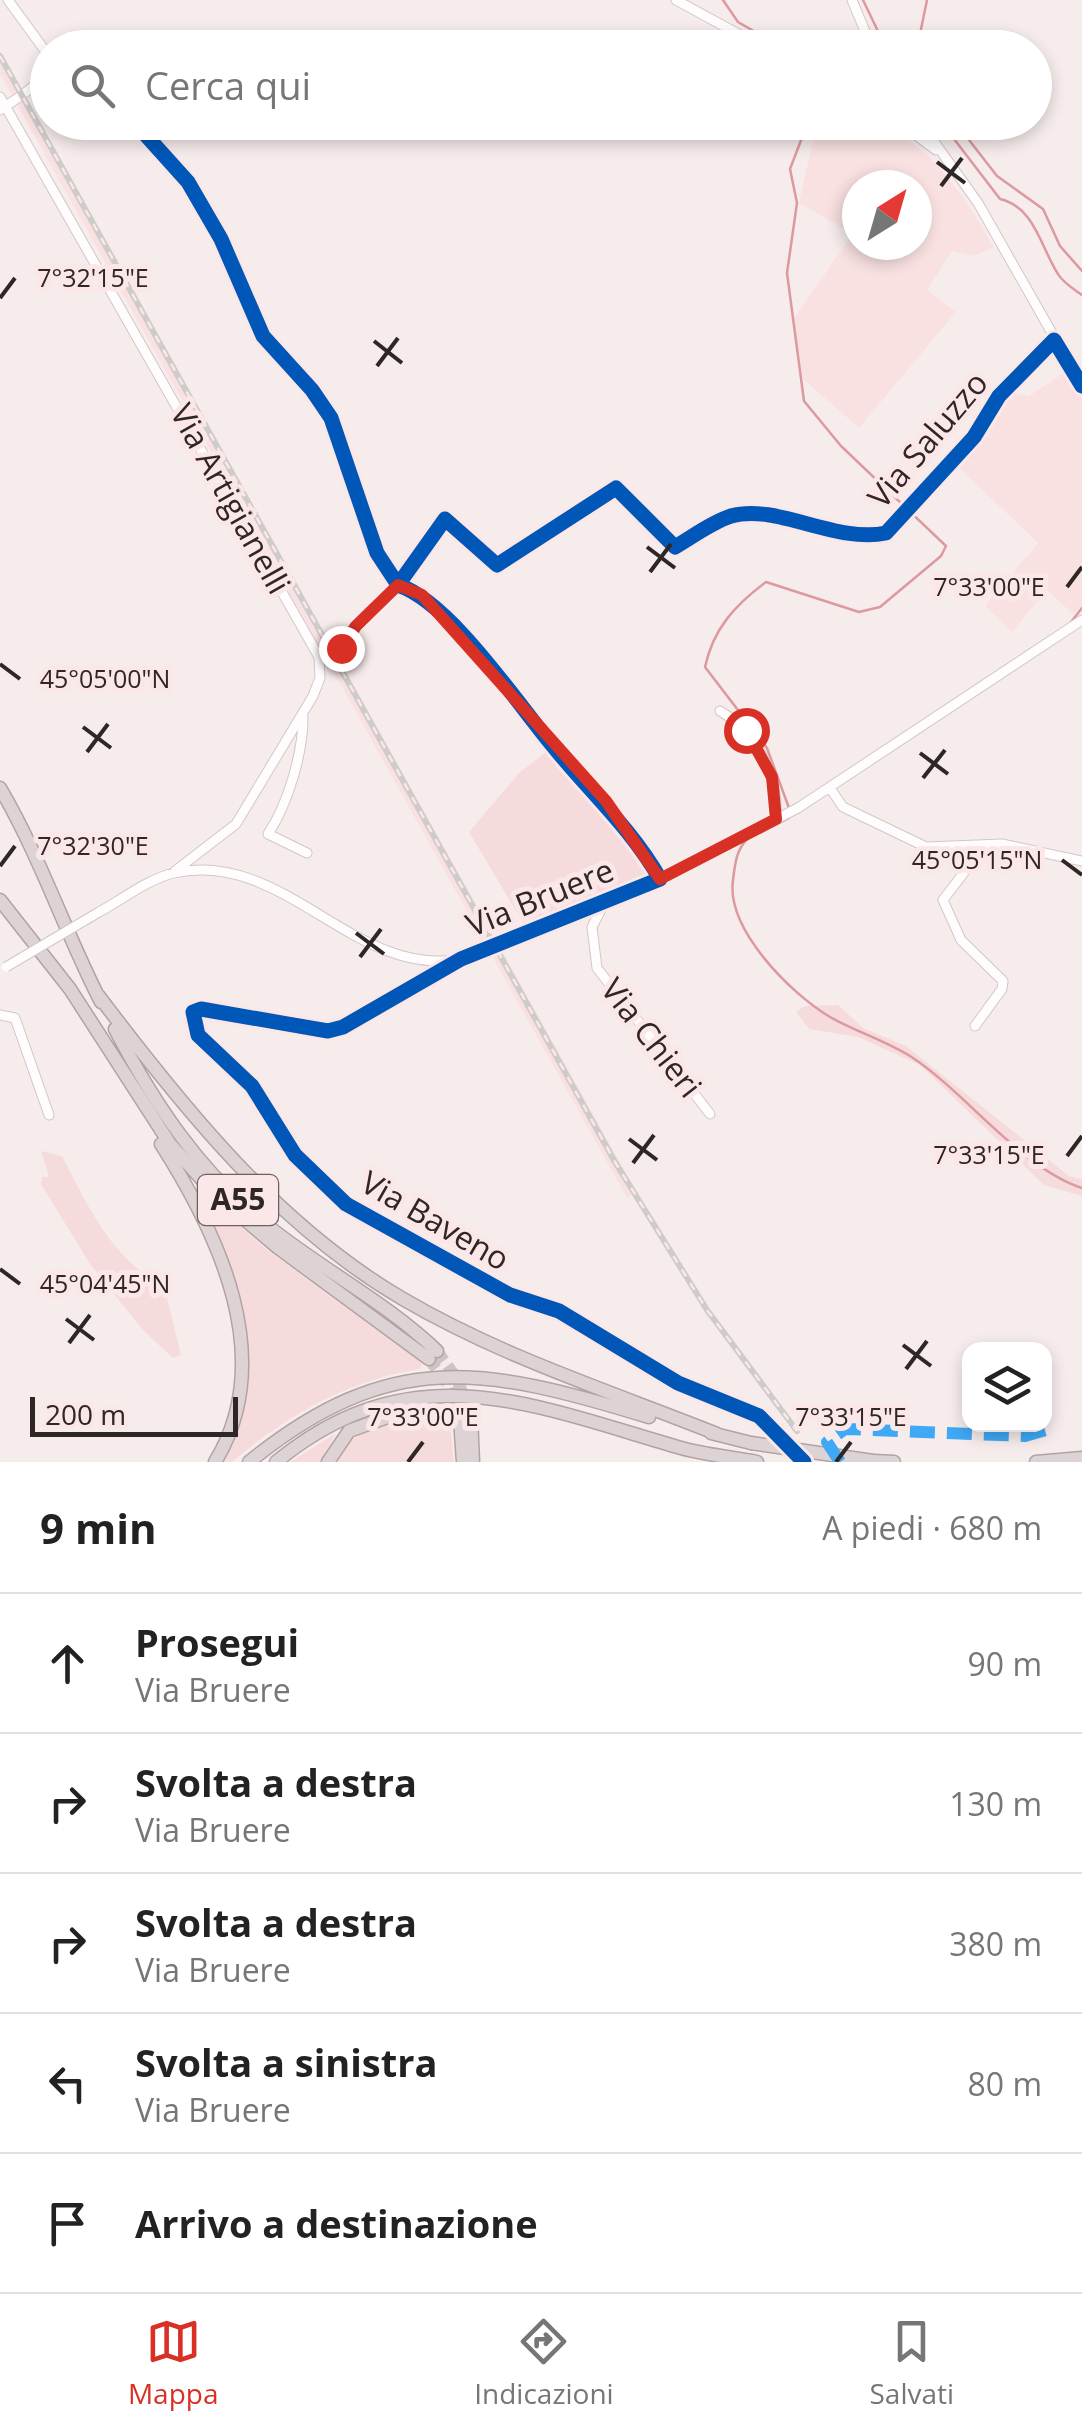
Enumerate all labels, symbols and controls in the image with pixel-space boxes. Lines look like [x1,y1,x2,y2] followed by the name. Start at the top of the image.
[30,30,1052,140] search box
[65,58,120,113] icon: search
[145,59,311,111] text: Cerca qui
[842,170,932,260] north arrow
[37,260,149,294] text: 7°32'15"E
[857,362,997,516] street label: Via Saluzzo
[161,396,301,601] street label: Via Artigianelli
[933,569,1045,603] text: 7°33'00"E
[319,626,365,672] route end
[40,661,170,695] text: 45°05'00"N
[724,708,770,754] route start
[37,828,149,862] text: 7°32'30"E
[912,842,1042,876] text: 45°05'15"N
[459,848,620,946] street label: Via Bruere
[592,969,712,1106] street label: Via Chieri
[933,1137,1045,1171] text: 7°33'15"E
[354,1160,518,1279] street label: Via Baveno
[198,1175,278,1225] road number: A55
[40,1266,170,1300] text: 45°04'45"N
[962,1342,1052,1432] map controls
[962,1342,1052,1432] button: layers
[30,1392,238,1436] scale bar
[45,1395,126,1433] text: 200 m
[367,1399,479,1433] text: 7°33'00"E
[795,1399,907,1433] text: 7°33'15"E
[40,1499,157,1556] text: 9 min
[822,1506,1042,1549] text: A piedi · 680 m
[135,1616,299,1668] text: Prosegui
[40,1636,95,1691] icon: ahead
[967,1642,1042,1685] text: 90 m
[135,1668,291,1711] text: Via Bruere
[135,1756,417,1808] text: Svolta a destra
[40,1776,95,1831] icon: right
[949,1782,1042,1825] text: 130 m
[135,1808,291,1851] text: Via Bruere
[135,1896,417,1948] text: Svolta a destra
[40,1916,95,1971] icon: right
[949,1922,1042,1965] text: 380 m
[135,1948,291,1991] text: Via Bruere
[135,2036,437,2088] text: Svolta a sinistra
[40,2056,95,2111] icon: left
[967,2062,1042,2105] text: 80 m
[135,2088,291,2131] text: Via Bruere
[40,2196,95,2251] icon: arrive
[135,2197,538,2249] text: Arrivo a destinazione
[128,2314,218,2412] tab: Mappa
[474,2314,614,2412] tab: Indicazioni
[870,2314,954,2412] tab: Salvati

